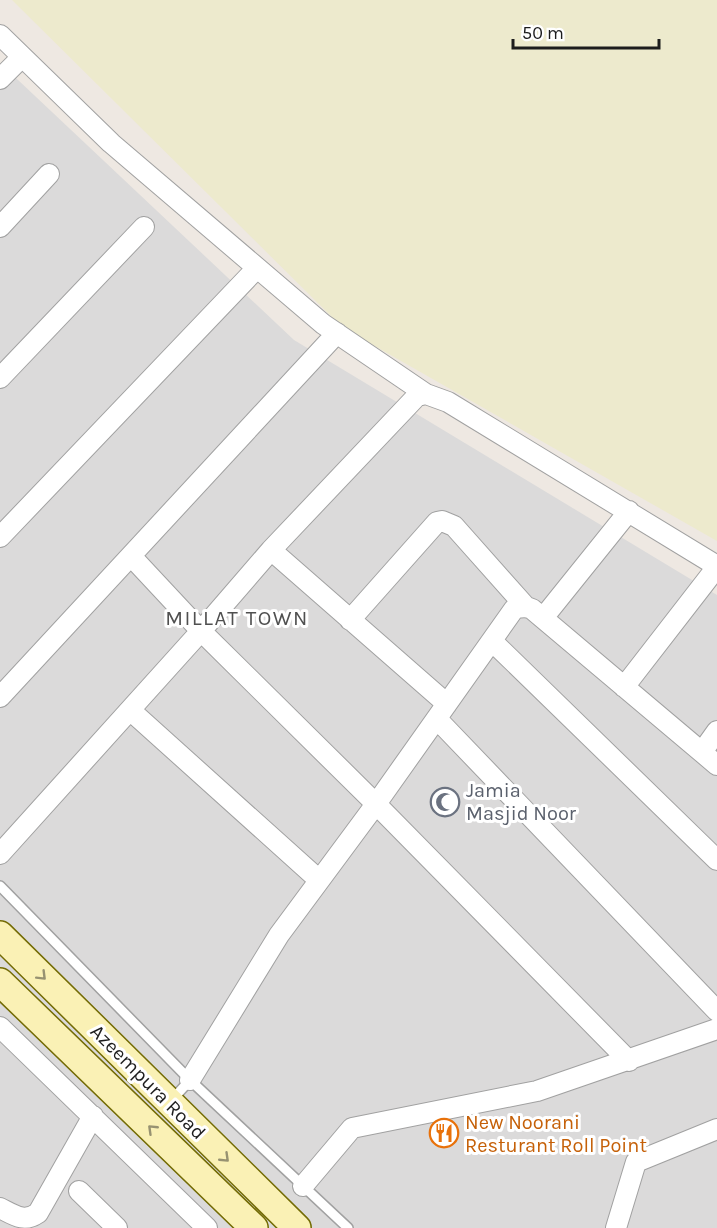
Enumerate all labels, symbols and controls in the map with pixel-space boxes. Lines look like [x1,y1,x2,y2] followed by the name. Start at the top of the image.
[513,12,658,50] scale bar
[522,22,564,44] text: 50 m
[165,606,309,630] district label: MILLAT TOWN
[466,779,577,825] place label: Jamia Masjid Noor
[429,786,461,818] mosque icon: Jamia Masjid Noor
[34,969,45,980] one-way arrow
[86,1020,210,1144] street label: Azeempura Road
[465,1111,647,1157] place label: New Noorani Resturant Roll Point
[428,1117,460,1149] restaurant icon: New Noorani Resturant Roll Point
[148,1125,158,1136] one-way arrow
[218,1150,229,1161] one-way arrow

